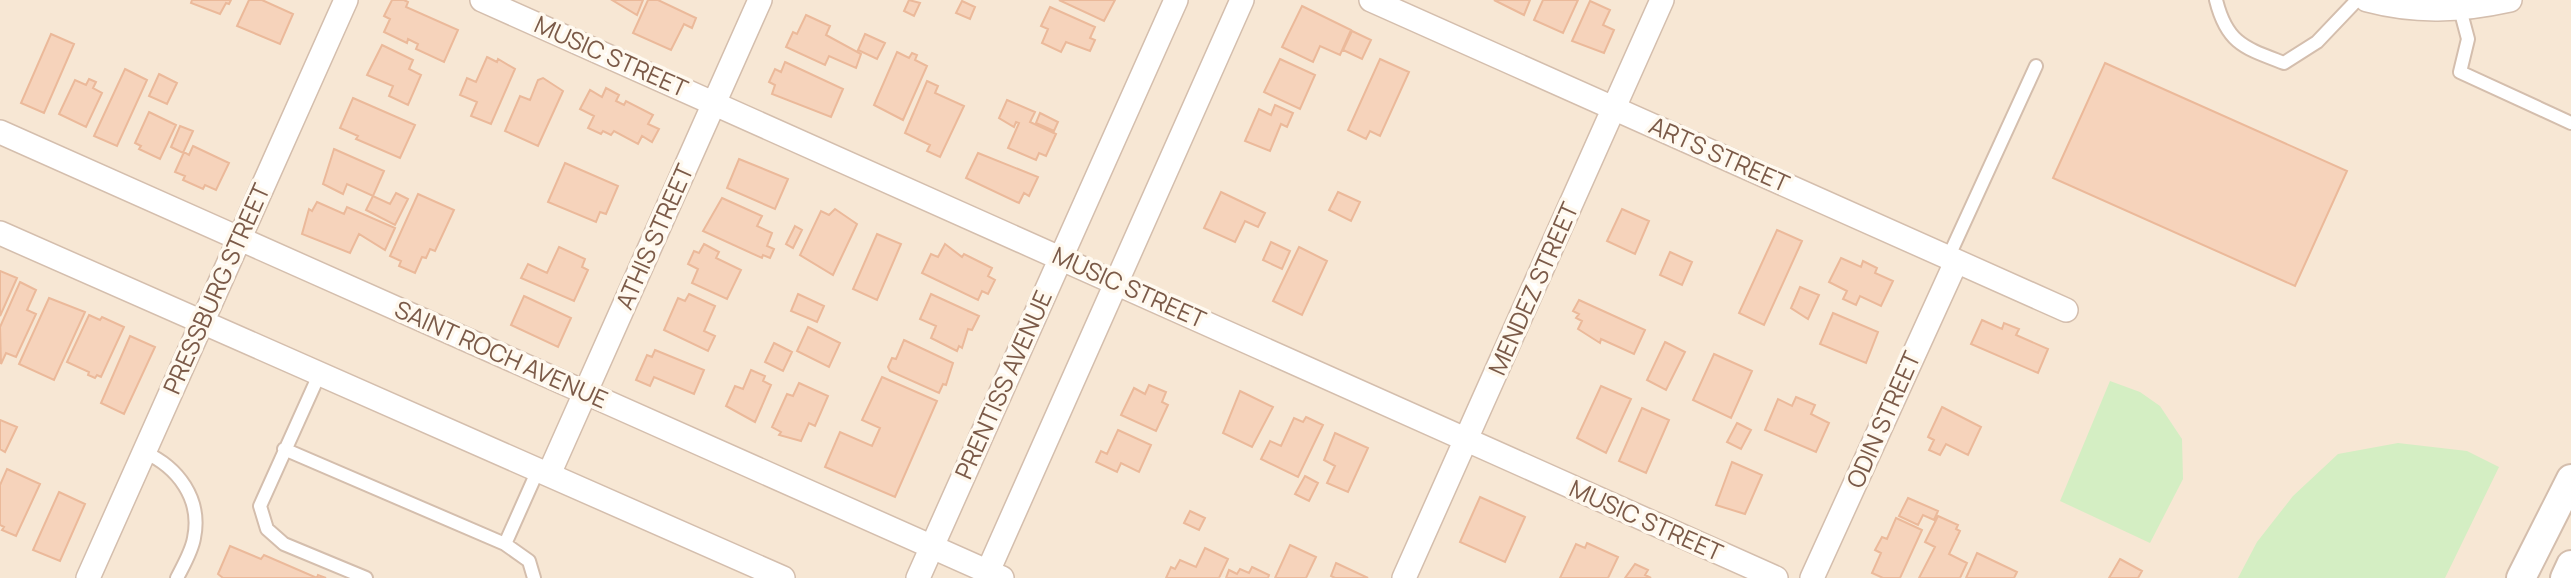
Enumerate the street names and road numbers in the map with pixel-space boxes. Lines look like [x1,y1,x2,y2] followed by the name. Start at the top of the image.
[530,7,694,104] street label: MUSIC STREET
[1644,108,1796,200] street label: ARTS STREET
[607,158,701,314] street label: ATHIS STREET
[154,177,277,399] street label: PRESSBURG STREET
[1480,196,1586,380] street label: MENDEZ STREET
[1048,238,1212,335] street label: MUSIC STREET
[946,285,1059,484] street label: PRENTISS AVENUE
[390,292,613,415] street label: SAINT ROCH AVENUE
[1838,345,1928,493] street label: ODIN STREET
[1565,471,1729,568] street label: MUSIC STREET

